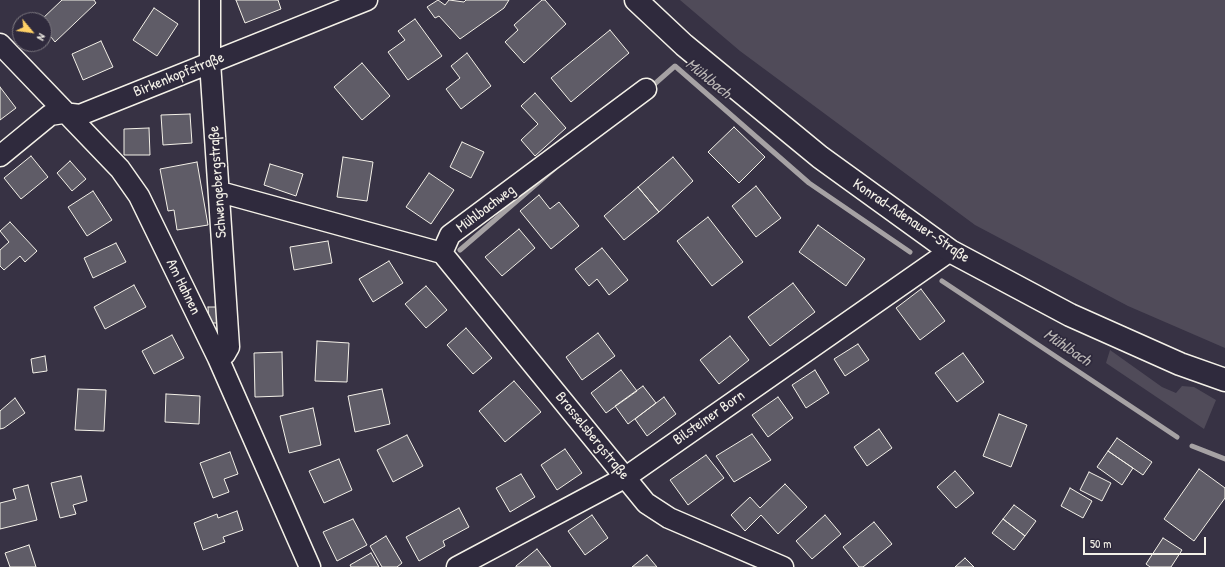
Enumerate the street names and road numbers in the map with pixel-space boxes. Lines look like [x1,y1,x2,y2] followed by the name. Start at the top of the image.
[131,49,227,101] street label: Birkenkopfstraße
[205,125,231,239] street label: Schwengebergstraße
[849,175,973,267] street label: Konrad-Adenauer-Straße
[453,181,519,237] street label: Mühlbachweg
[162,256,204,318] street label: Am Hahnen
[670,387,748,449] street label: Bilsteiner Born
[551,389,633,483] street label: Brasselsbergstraße

